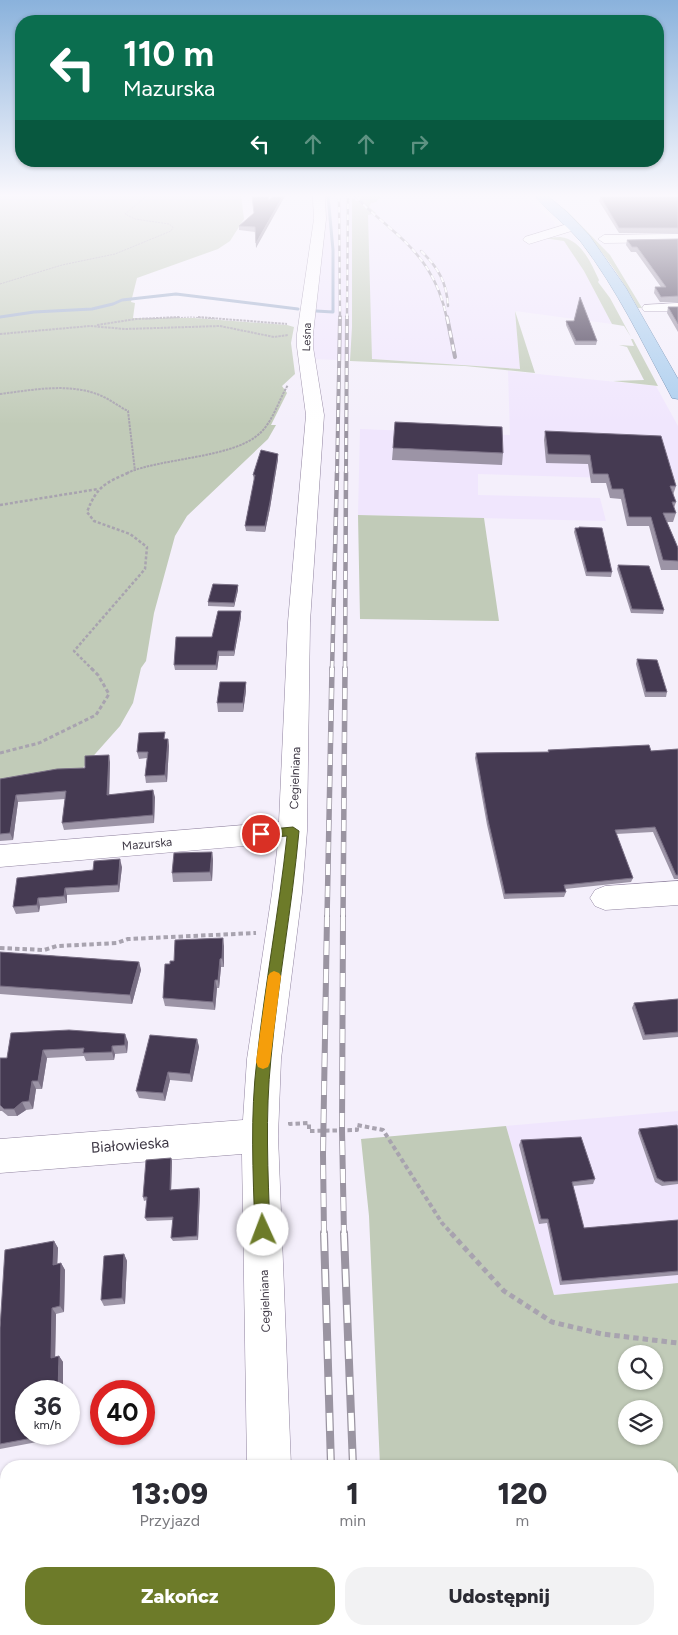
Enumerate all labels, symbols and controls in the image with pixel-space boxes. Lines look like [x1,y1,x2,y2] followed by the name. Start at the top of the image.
[123,33,214,75] text: 110 m
[40,35,105,100] icon: left
[123,75,215,102] text: Mazurska
[246,130,274,158] icon: left
[299,130,327,158] icon: ahead
[352,130,380,158] icon: ahead
[405,130,433,158] icon: right
[300,322,314,352] street label: Leśna
[287,746,303,810] street label: Cegielniana
[240,813,282,855] pin
[247,820,275,848] icon: arrive
[121,835,173,853] street label: Mazurska
[90,1133,170,1157] street label: Białowieska
[236,1203,288,1255] position arrow
[257,1269,273,1333] street label: Cegielniana
[618,1345,663,1445] map controls
[618,1345,663,1390] button: search
[90,1380,155,1445] speed limit sign: 40
[33,1391,62,1421] text: 36
[618,1400,663,1445] button: layers
[34,1418,61,1432] text: km/h
[132,1475,208,1512] text: 13:09
[346,1475,359,1512] text: 1
[497,1475,547,1512] text: 120
[140,1511,200,1530] text: Przyjazd
[340,1511,366,1530] text: min
[516,1511,529,1530] text: m
[25,1567,335,1625] button: Zakończ
[345,1567,654,1625] button: Udostępnij

